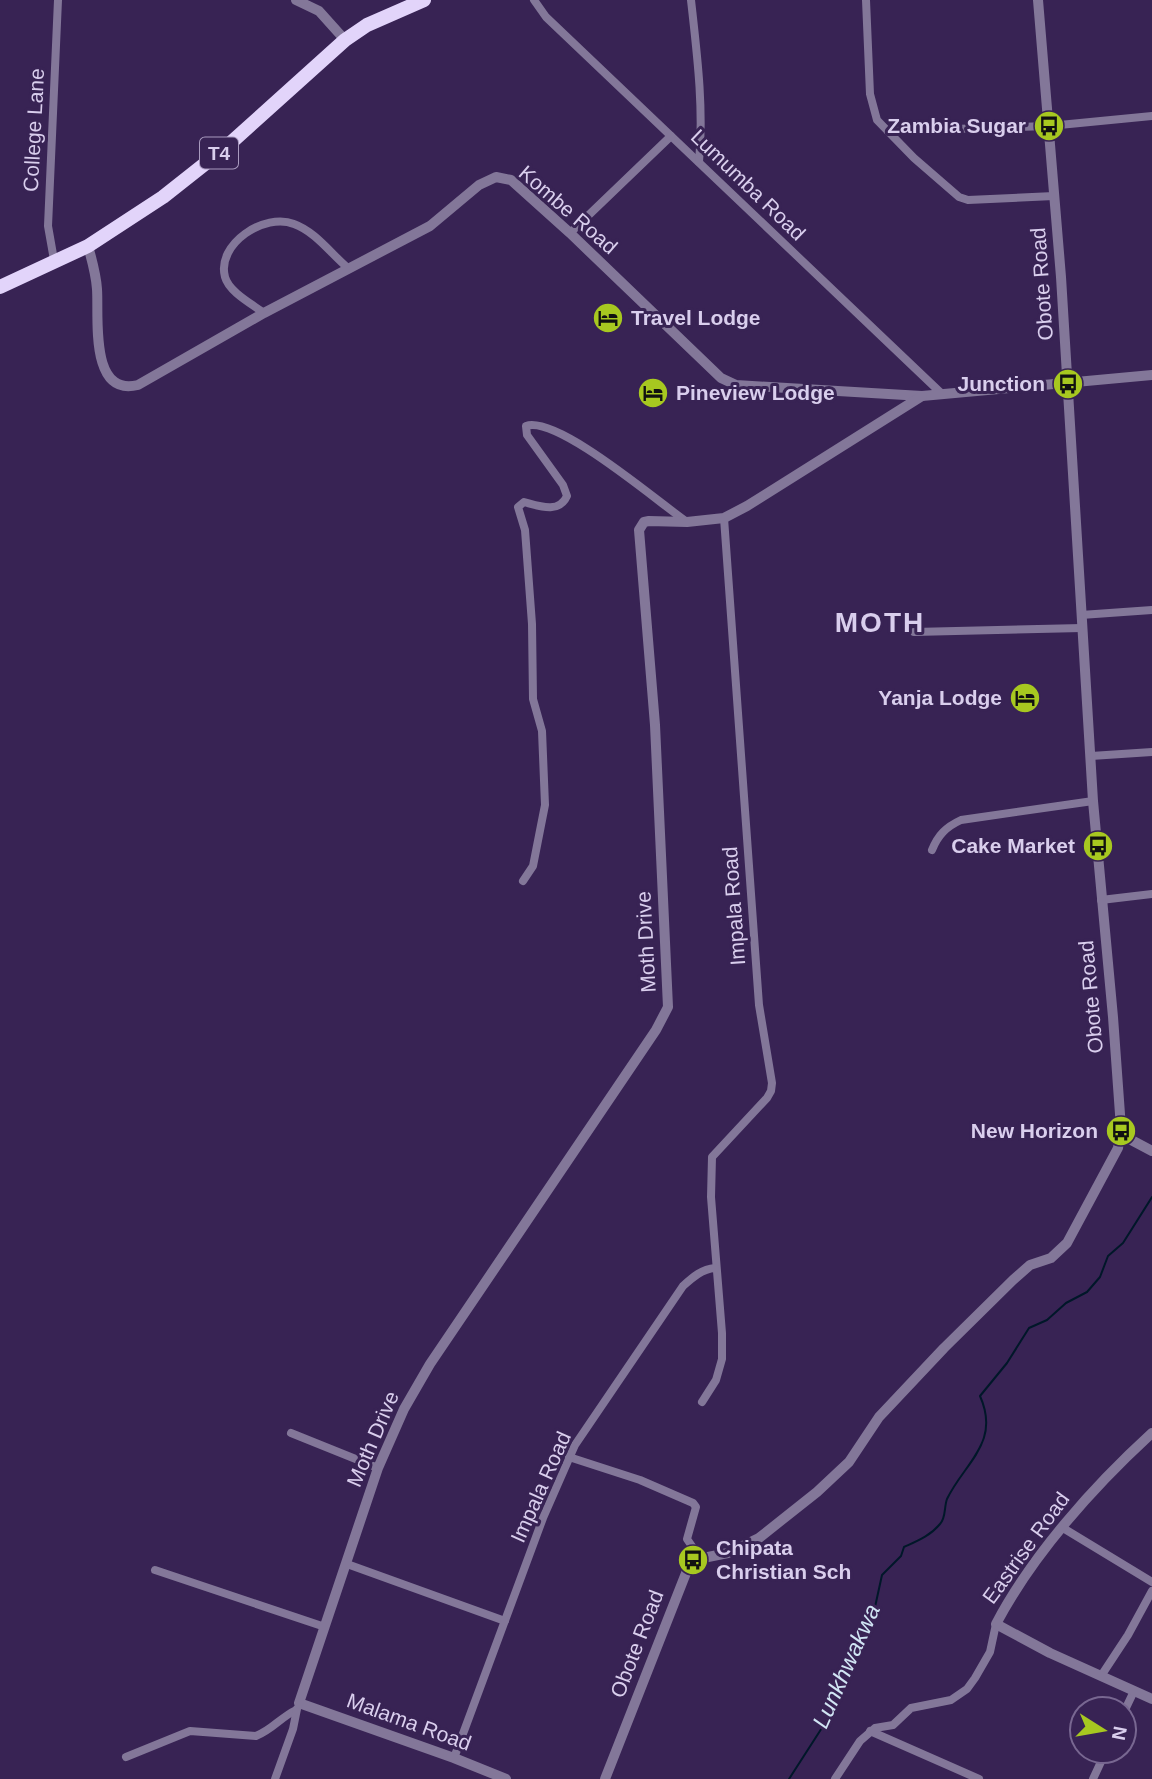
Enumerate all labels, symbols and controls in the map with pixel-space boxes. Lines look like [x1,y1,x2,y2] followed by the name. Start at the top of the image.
[19,68,48,192] street label: College Lane
[1032,109,1066,143] bus stop icon: Zambia Sugar
[887,114,1026,137] place label: Zambia Sugar
[687,124,810,245] street label: Lumumba Road
[200,138,238,168] road number: T4
[515,161,622,259] street label: Kombe Road
[1026,227,1057,341] street label: Obote Road
[591,301,625,335] hotel icon: Travel Lodge
[631,306,761,329] place label: Travel Lodge
[1051,367,1085,401] bus stop icon: Junction
[958,372,1045,395] place label: Junction
[636,376,670,410] hotel icon: Pineview Lodge
[676,381,835,404] place label: Pineview Lodge
[835,607,925,638] district label: MOTH
[1008,681,1042,715] hotel icon: Yanja Lodge
[878,686,1002,709] place label: Yanja Lodge
[1081,829,1115,863] bus stop icon: Cake Market
[951,834,1075,857] place label: Cake Market
[718,846,749,966] street label: Impala Road
[631,891,660,993] street label: Moth Drive
[1074,940,1107,1054] street label: Obote Road
[1104,1114,1138,1148] bus stop icon: New Horizon
[971,1119,1098,1142] place label: New Horizon
[342,1388,403,1490] street label: Moth Drive
[506,1428,575,1546] street label: Impala Road
[978,1488,1074,1608] street label: Eastrise Road
[716,1536,851,1583] place label: Chipata Christian Sch
[676,1543,710,1577] bus stop icon: Chipata Christian Sch
[606,1587,668,1701] street label: Obote Road
[807,1600,885,1732] water label: Lunkhwakwa
[344,1688,475,1755] street label: Malama Road
[1068,1695,1138,1765] north arrow
[1108,1724,1131,1742] text: N

